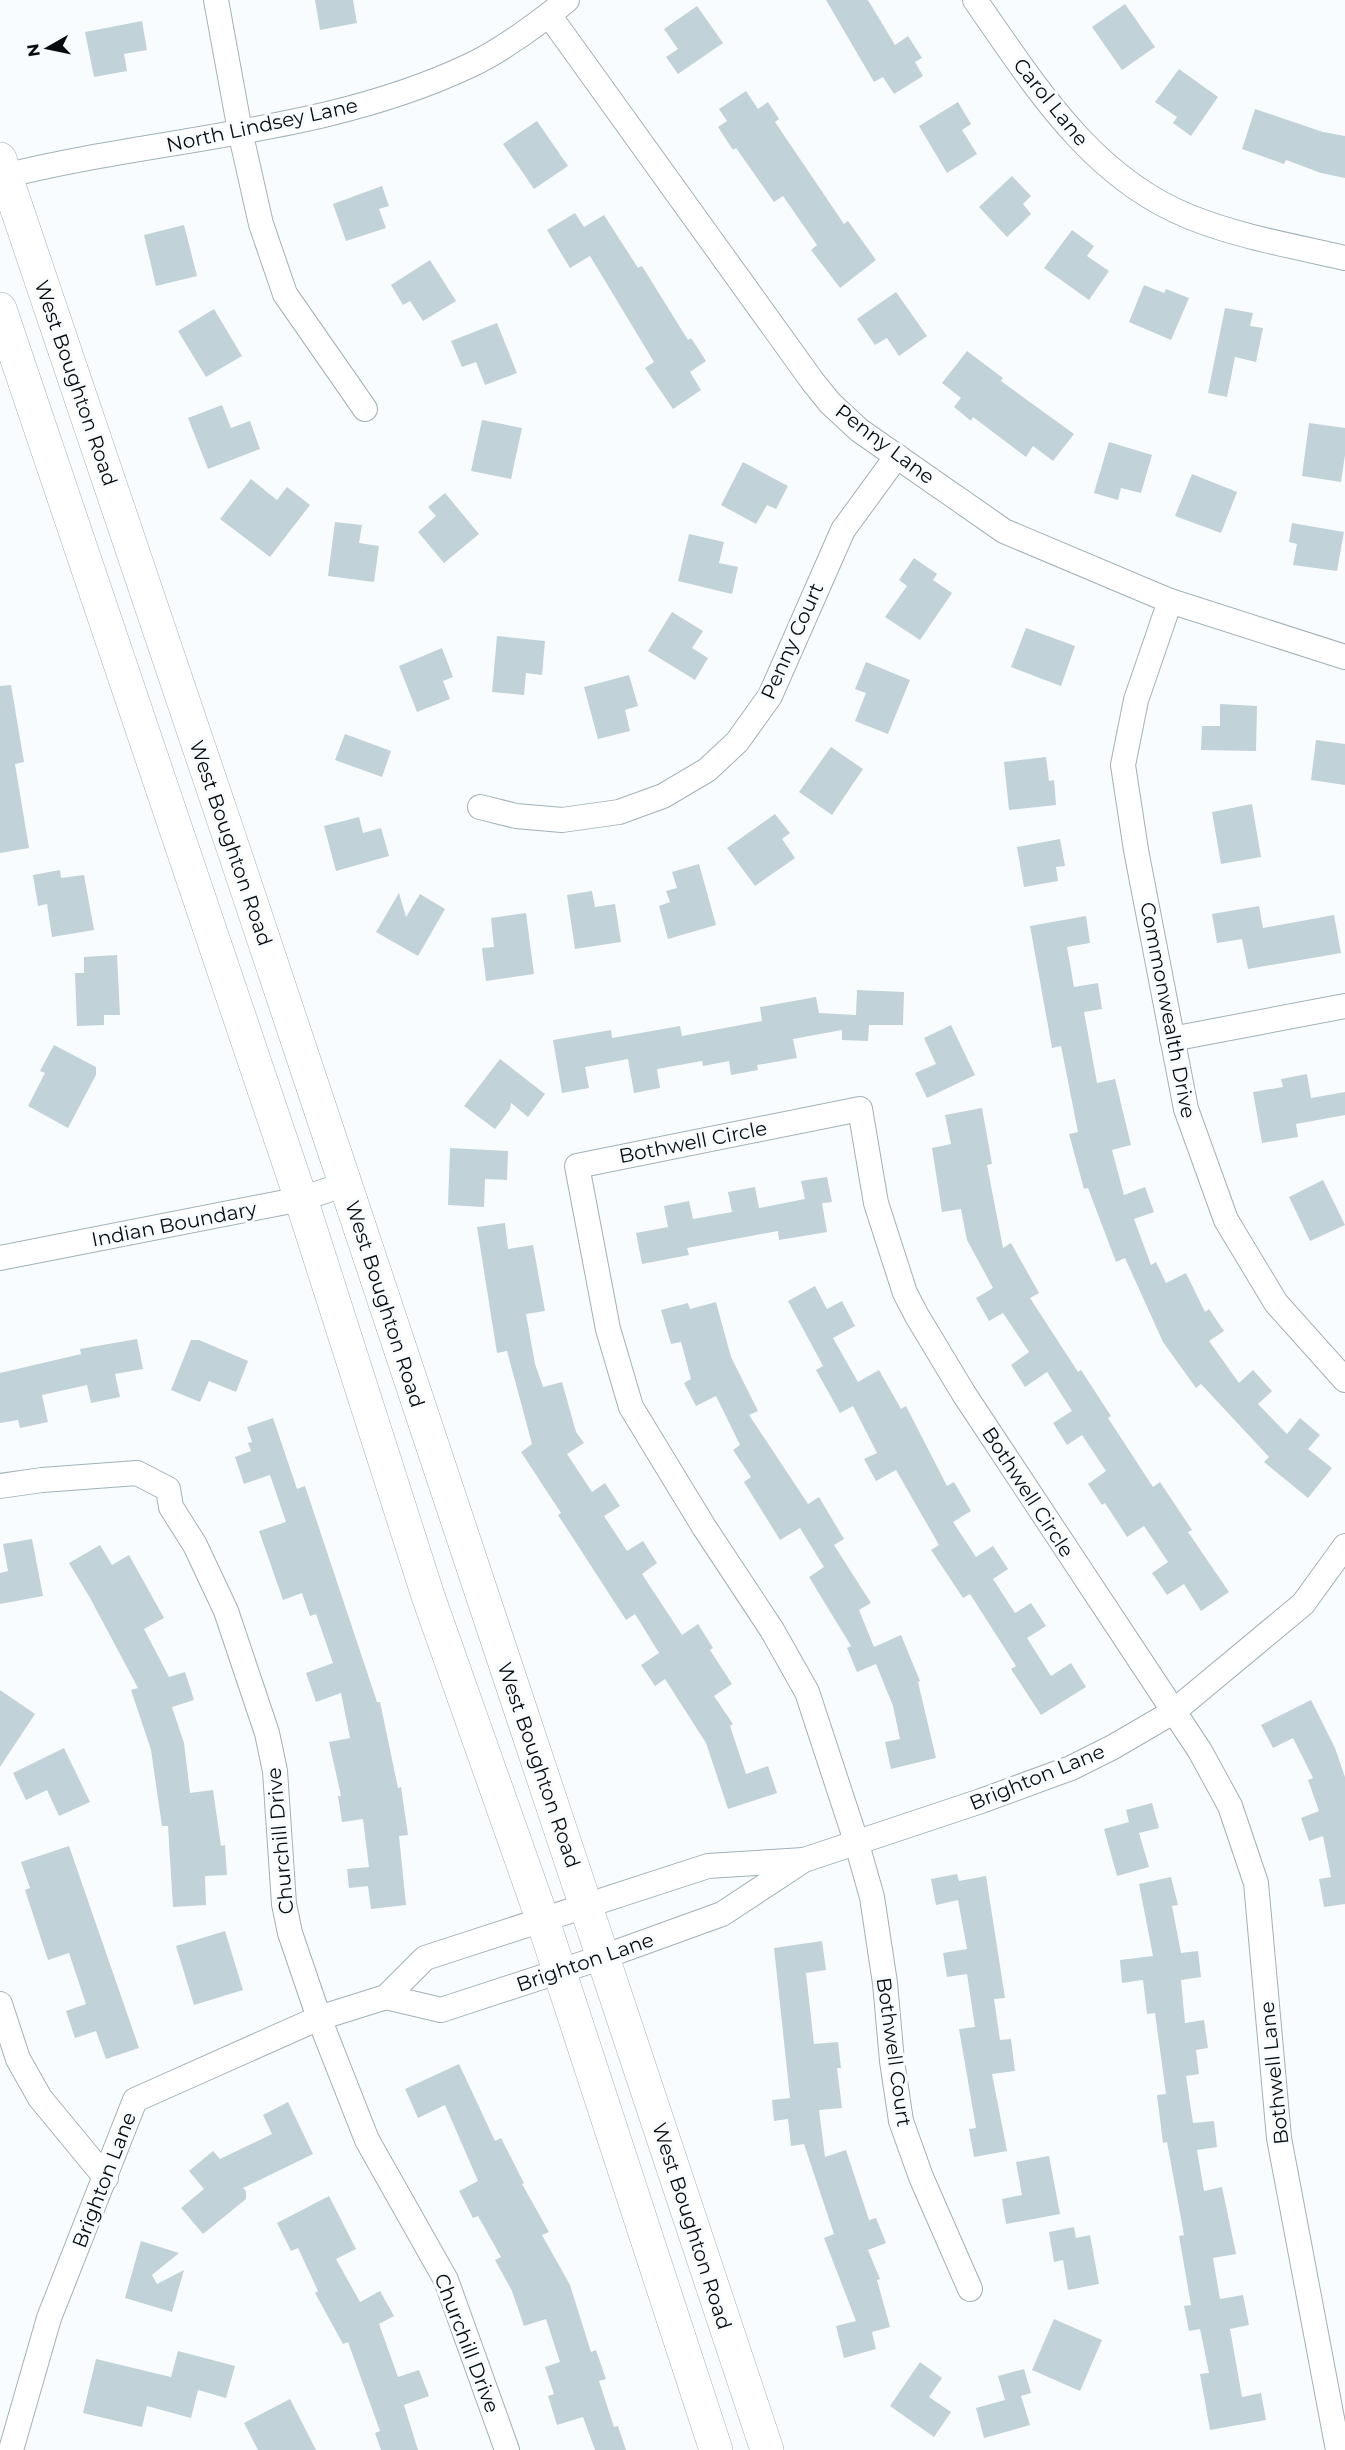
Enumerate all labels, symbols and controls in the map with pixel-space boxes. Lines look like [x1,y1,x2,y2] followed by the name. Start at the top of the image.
[18,18,78,78] north arrow
[23,42,44,58] text: N
[1008,53,1094,151] street label: Carol Lane
[164,93,360,157] street label: North Lindsey Lane
[30,277,122,489] street label: West Boughton Road
[831,399,939,489] street label: Penny Lane
[756,579,828,703] street label: Penny Court
[185,737,277,949] street label: West Boughton Road
[1135,900,1201,1120] street label: Commonwealth Drive
[617,1116,769,1168] street label: Bothwell Circle
[89,1196,259,1252] street label: Indian Boundary
[340,1198,430,1410] street label: West Boughton Road
[977,1422,1079,1562] street label: Bothwell Circle
[493,1659,585,1871] street label: West Boughton Road
[966,1739,1108,1815] street label: Brighton Lane
[262,1767,298,1915] street label: Churchill Drive
[513,1927,657,1997] street label: Brighton Lane
[872,1976,916,2128] street label: Bothwell Court
[1255,2000,1293,2146] street label: Bothwell Lane
[67,2109,141,2251] street label: Brighton Lane
[647,2120,737,2332] street label: West Boughton Road
[429,2270,505,2416] street label: Churchill Drive

